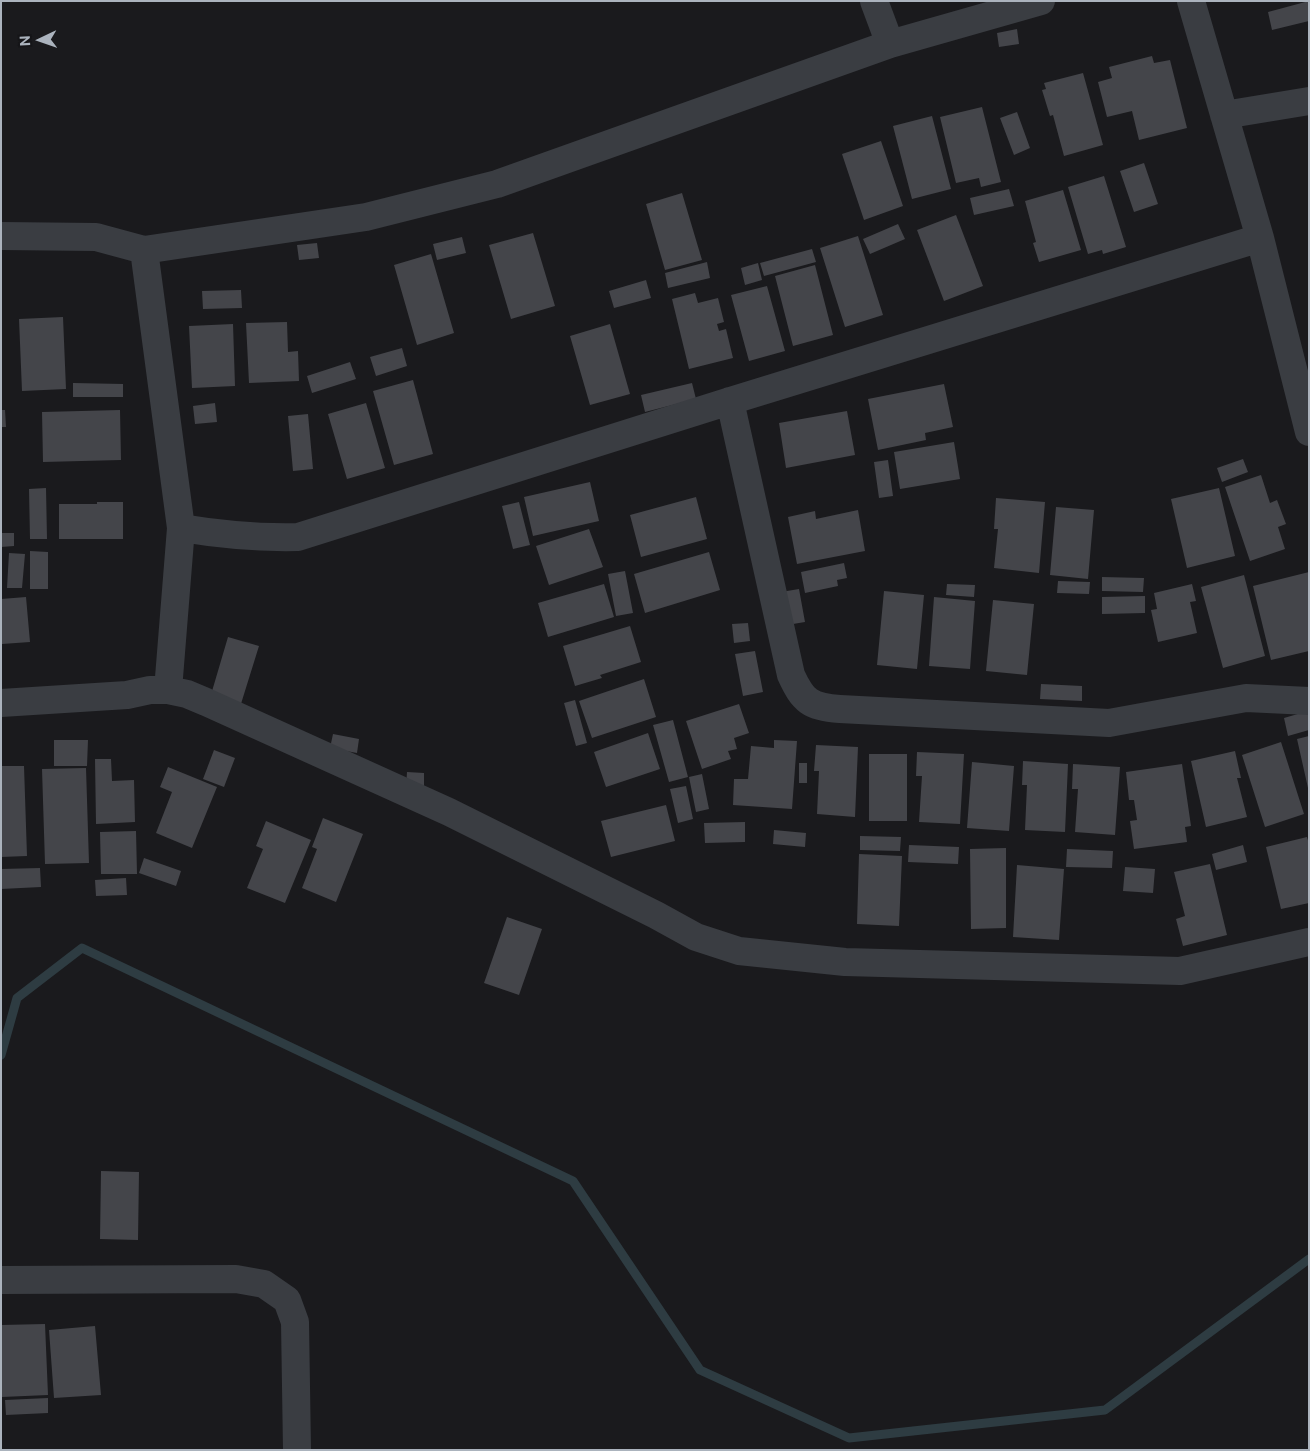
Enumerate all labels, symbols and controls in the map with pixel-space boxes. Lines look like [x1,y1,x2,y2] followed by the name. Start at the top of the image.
[15,15,65,65] north arrow
[17,35,33,47] text: N

